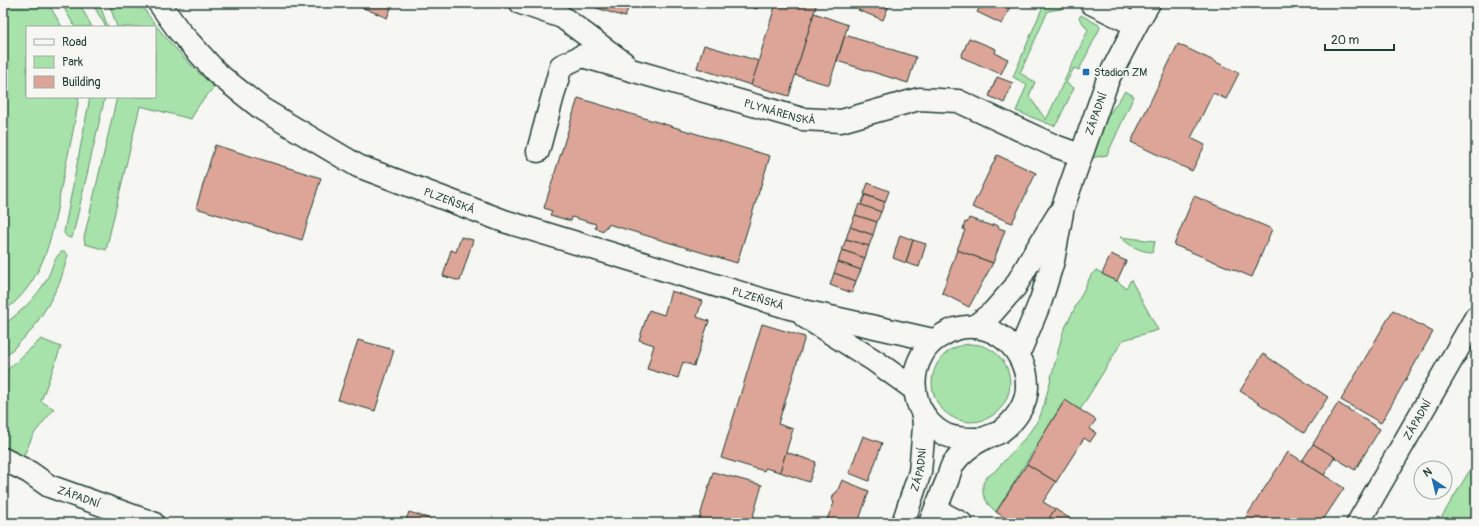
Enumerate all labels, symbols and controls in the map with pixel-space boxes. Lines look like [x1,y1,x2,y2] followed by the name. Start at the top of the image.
[26,26,156,98] legend
[1325,26,1394,52] scale bar
[1331,33,1360,48] text: 20 m
[62,35,87,50] text: Road
[62,55,83,70] text: Park
[1094,66,1147,79] place label: Stadion ZM
[1081,67,1091,77] marker: Stadion ZM
[62,75,101,90] text: Building
[1083,90,1110,137] street label: ZÁPADNÍ
[742,97,816,127] street label: PLYNÁRENSKÁ
[422,185,477,216] street label: PLZEŇSKÁ
[730,285,786,313] street label: PLZEŇSKÁ
[1401,397,1435,442] street label: ZÁPADNÍ
[908,446,929,493] street label: ZÁPADNÍ
[1413,460,1453,500] north arrow
[1421,464,1435,480] text: N
[55,483,102,511] street label: ZÁPADNÍ

